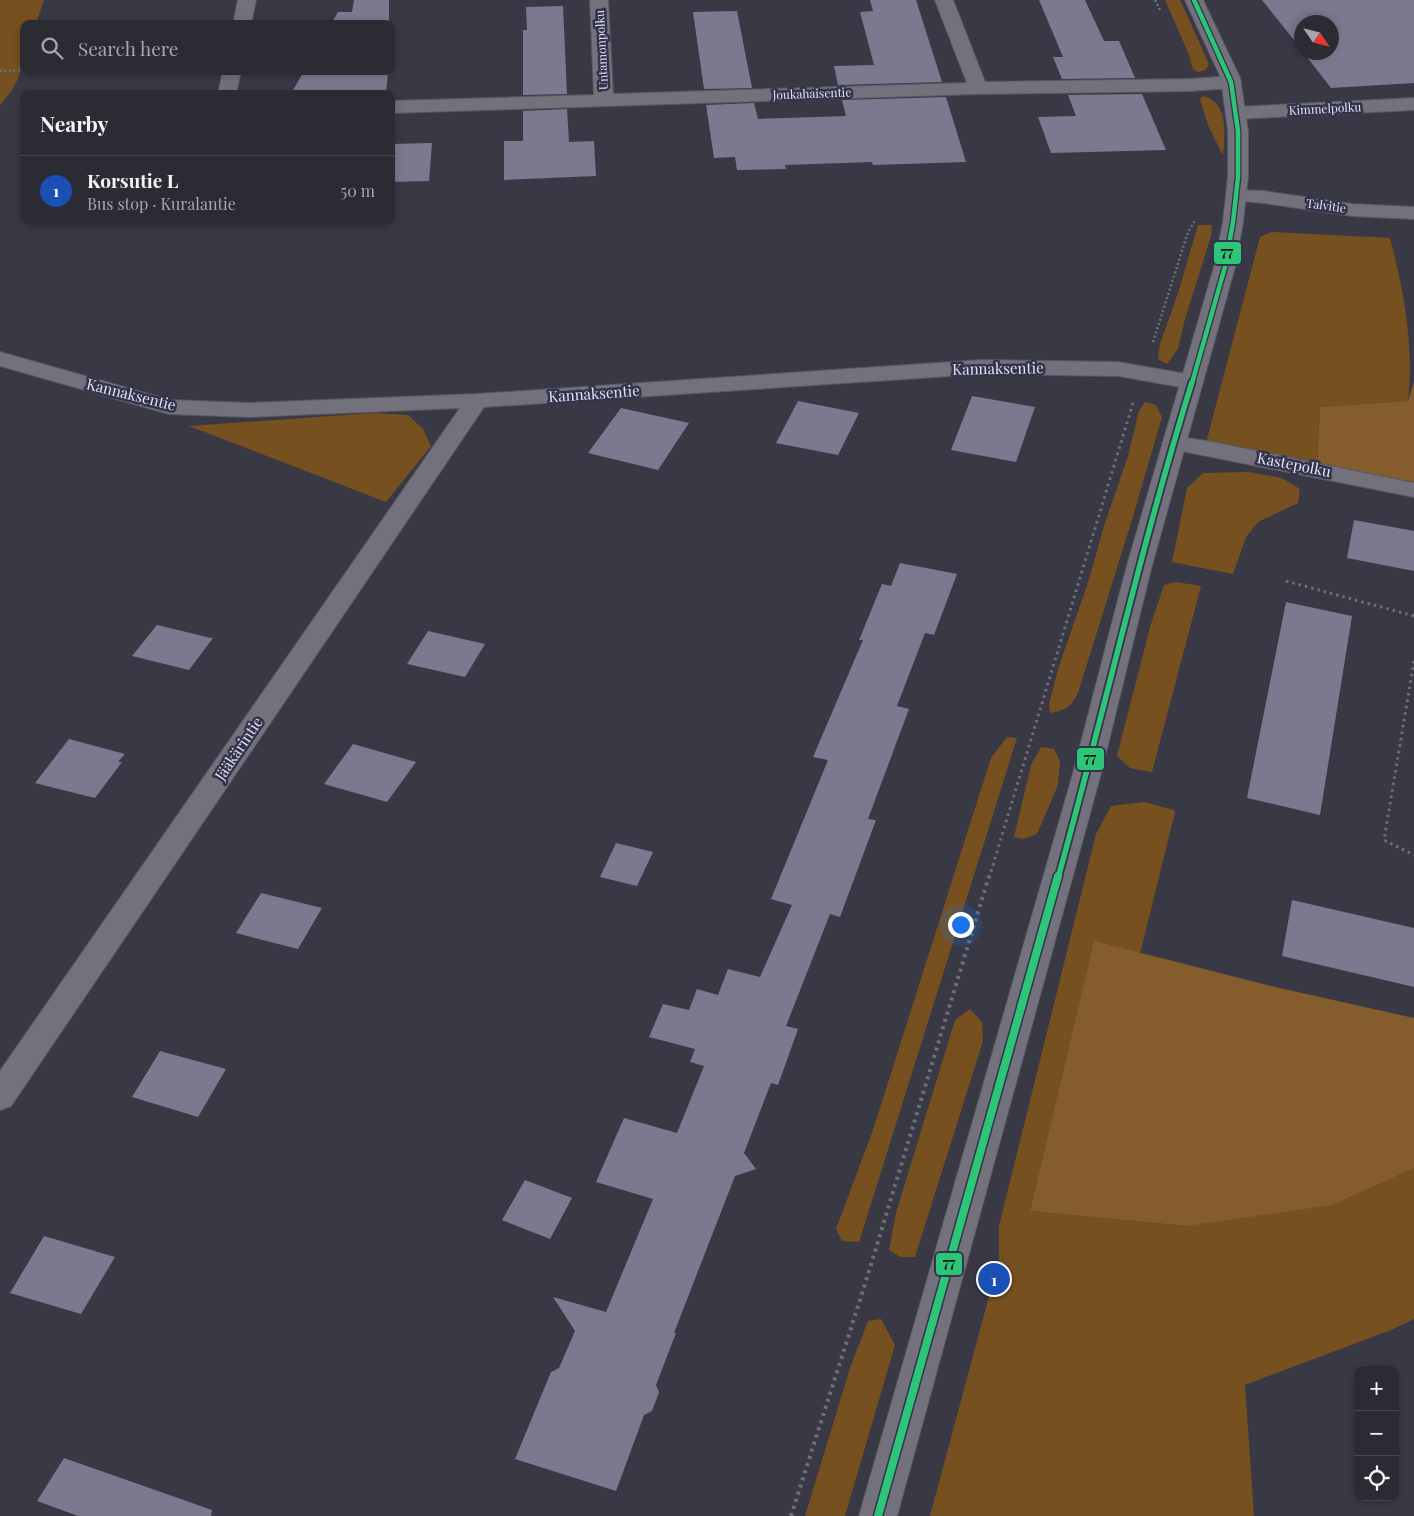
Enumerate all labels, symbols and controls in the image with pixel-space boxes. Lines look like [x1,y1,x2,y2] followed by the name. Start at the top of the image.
[591,10,611,91] street label: Untamonpolku
[1294,15,1339,60] north arrow
[20,20,395,75] search box
[38,34,66,62] icon: search
[78,35,178,61] text: Search here
[771,84,852,102] street label: Joukahaisentie
[1288,98,1362,118] street label: Kimmelpolku
[40,109,109,137] text: Nearby
[87,167,178,193] text: Korsutie L
[53,180,59,201] text: 1
[341,180,375,201] text: 50 m
[87,193,236,214] text: Bus stop · Kuralantie
[1305,194,1347,216] street label: Talvitie
[1213,241,1242,265] line badge: 77
[1221,242,1234,261] text: 77
[952,357,1044,379] street label: Kannaksentie
[84,373,178,415] street label: Kannaksentie
[548,380,640,406] street label: Kannaksentie
[1255,447,1333,481] street label: Kastepolku
[209,713,267,785] street label: Jääkärintie
[1076,747,1105,771] line badge: 77
[1084,748,1097,767] text: 77
[948,912,974,938] your location
[935,1252,963,1276] line badge: 77
[943,1253,956,1272] text: 77
[978,1260,1010,1298] pin: 1
[1354,1366,1399,1501] map controls
[1354,1366,1399,1411] button: +
[1354,1411,1399,1456] button: −
[1354,1456,1399,1501] button: locate

